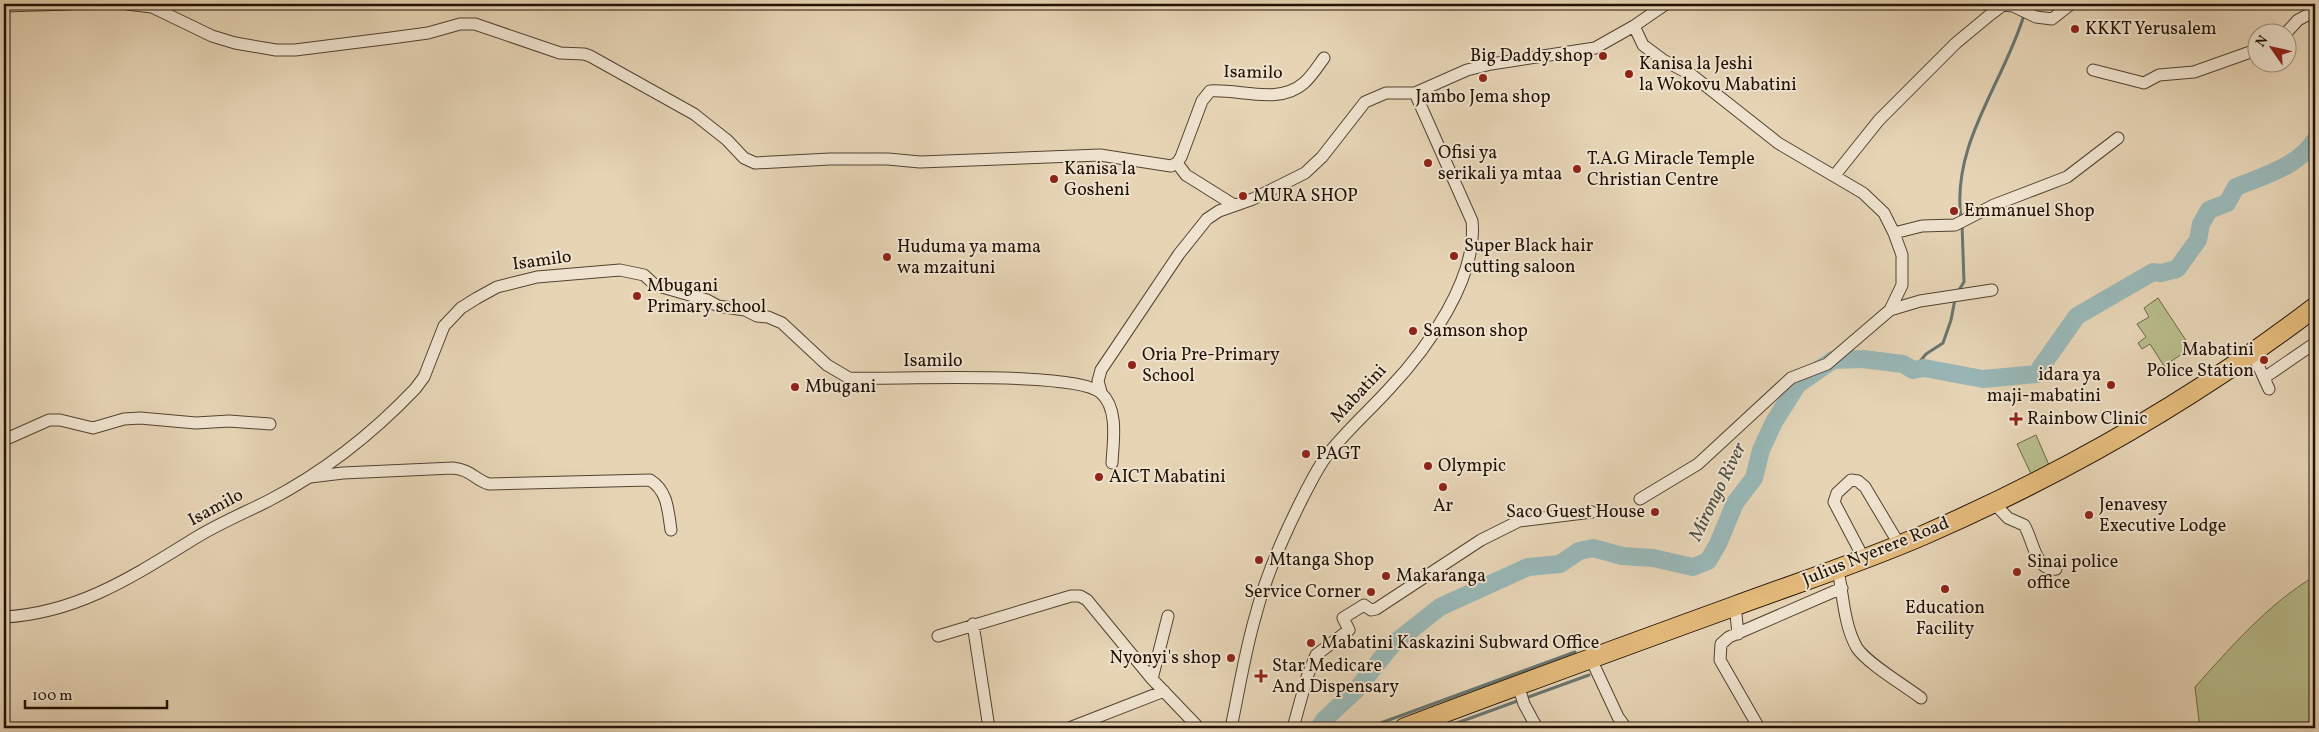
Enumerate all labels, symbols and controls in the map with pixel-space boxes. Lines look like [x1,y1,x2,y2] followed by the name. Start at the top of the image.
[2085,17,2217,42] place label: KKKT Yerusalem
[2246,22,2296,72] north arrow
[2069,23,2081,35] marker: KKKT Yerusalem
[2252,32,2273,51] text: N
[1470,44,1593,69] place label: Big Daddy shop
[1597,50,1609,62] marker: Big Daddy shop
[1639,52,1797,98] place label: Kanisa la Jeshi la Wokovu Mabatini
[1223,60,1283,86] street label: Isamilo
[1623,68,1635,80] marker: Kanisa la Jeshi la Wokovu Mabatini
[1477,72,1489,84] marker: Jambo Jema shop
[1415,85,1551,110] place label: Jambo Jema shop
[1438,141,1562,187] place label: Ofisi ya serikali ya mtaa
[1587,147,1755,193] place label: T.A.G Miracle Temple Christian Centre
[1064,157,1136,203] place label: Kanisa la Gosheni
[1422,157,1434,169] marker: Ofisi ya serikali ya mtaa
[1571,163,1583,175] marker: T.A.G Miracle Temple Christian Centre
[1048,173,1060,185] marker: Kanisa la Gosheni
[1253,184,1358,209] place label: MURA SHOP
[1237,190,1249,202] marker: MURA SHOP
[1964,199,2095,224] place label: Emmanuel Shop
[1948,205,1960,217] marker: Emmanuel Shop
[1464,234,1594,280] place label: Super Black hair cutting saloon
[897,235,1041,281] place label: Huduma ya mama wa mzaituni
[511,244,573,278] street label: Isamilo
[1448,250,1460,262] marker: Super Black hair cutting saloon
[881,251,893,263] marker: Huduma ya mama wa mzaituni
[647,274,766,320] place label: Mbugani Primary school
[631,290,643,302] marker: Mbugani Primary school
[1423,319,1528,344] place label: Samson shop
[1407,325,1419,337] marker: Samson shop
[2147,338,2254,384] place label: Mabatini Police Station
[1142,343,1280,389] place label: Oria Pre-Primary School
[903,349,963,374] street label: Isamilo
[2258,354,2270,366] marker: Mabatini Police Station
[1126,359,1138,371] marker: Oria Pre-Primary School
[1325,359,1393,429] street label: Mabatini
[1987,363,2101,409] place label: idara ya maji-mabatini
[805,375,876,400] place label: Mbugani
[2105,379,2117,391] marker: idara ya maji-mabatini
[789,381,801,393] marker: Mbugani
[2027,407,2147,432] place label: Rainbow Clinic
[2009,412,2023,426] marker: Rainbow Clinic
[1683,438,1753,546] water label: Mirongo River
[1316,442,1361,467] place label: PAGT
[1300,448,1312,460] marker: PAGT
[1438,454,1506,479] place label: Olympic
[1422,460,1434,472] marker: Olympic
[1109,465,1226,490] place label: AICT Mabatini
[1093,471,1105,483] marker: AICT Mabatini
[1437,481,1449,493] marker: Ar
[184,483,248,533] street label: Isamilo
[2099,493,2226,539] place label: Jenavesy Executive Lodge
[1433,494,1454,519] place label: Ar
[1506,500,1645,525] place label: Saco Guest House
[1649,506,1661,518] marker: Saco Guest House
[2083,509,2095,521] marker: Jenavesy Executive Lodge
[1799,511,1953,593] street label: Julius Nyerere Road
[1269,548,1374,573] place label: Mtanga Shop
[2027,550,2118,596] place label: Sinai police office
[1253,554,1265,566] marker: Mtanga Shop
[1396,564,1486,589] place label: Makaranga
[2011,566,2023,578] marker: Sinai police office
[1380,570,1392,582] marker: Makaranga
[1244,580,1361,605] place label: Service Corner
[1939,583,1951,595] marker: Education Facility
[1365,586,1377,598] marker: Service Corner
[1905,596,1985,642] place label: Education Facility
[1321,631,1599,656] place label: Mabatini Kaskazini Subward Office
[1305,637,1317,649] marker: Mabatini Kaskazini Subward Office
[1110,646,1221,671] place label: Nyonyi's shop
[1225,652,1237,664] marker: Nyonyi's shop
[1272,654,1399,700] place label: Star Medicare And Dispensary
[1254,669,1268,683] marker: Star Medicare And Dispensary
[25,677,168,709] scale bar
[32,686,72,707] text: 100 m

